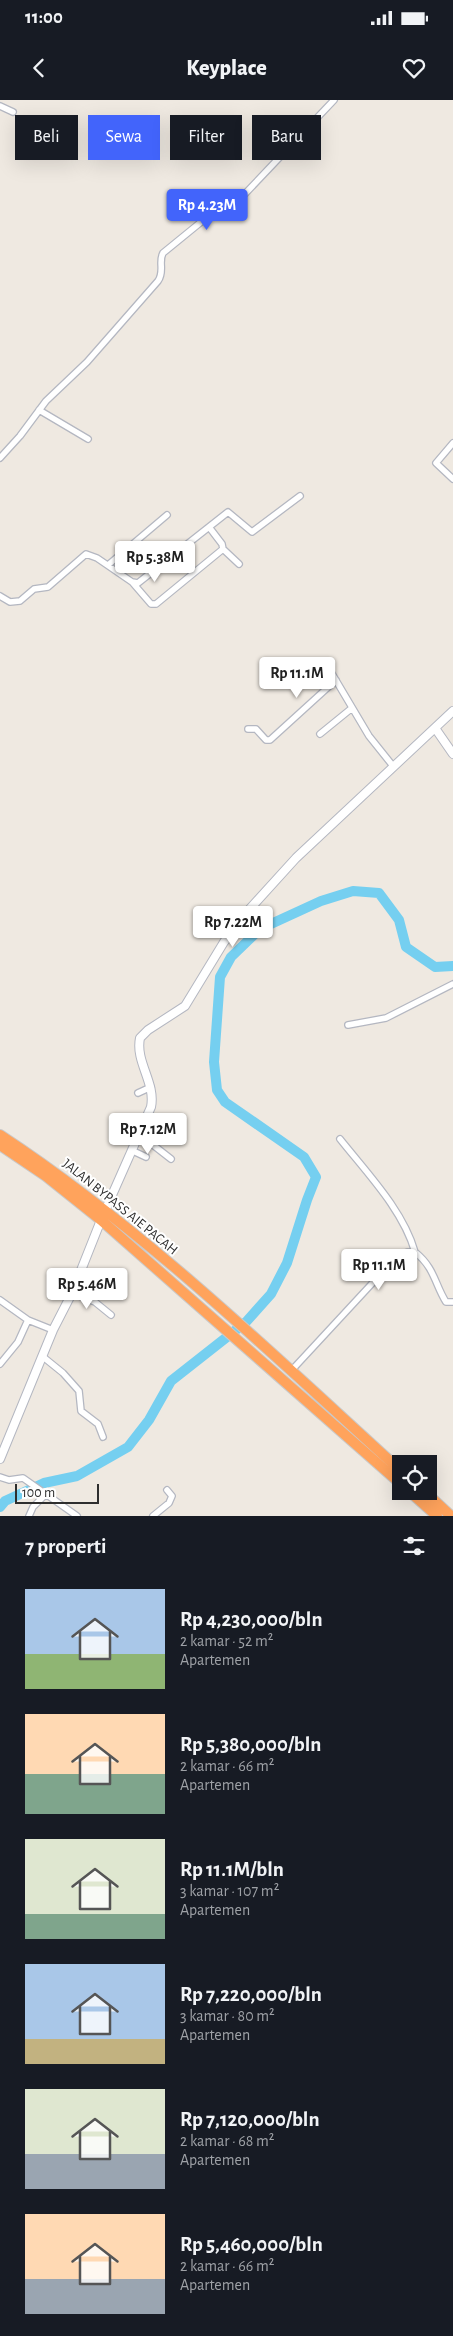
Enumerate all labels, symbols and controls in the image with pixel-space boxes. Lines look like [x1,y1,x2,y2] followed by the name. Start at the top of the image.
[25,8,63,27] text: 11:00
[25,54,53,82] icon: back
[400,54,428,82] icon: heart
[186,57,267,79] text: Keyplace
[15,115,78,160] chip: Beli
[88,115,160,160] chip: Sewa
[170,115,242,160] chip: Filter
[252,115,321,160] chip: Baru
[155,188,259,231] pin: Rp 4.23M
[178,197,236,213] text: Rp 4.23M
[103,540,207,583] pin: Rp 5.38M
[126,549,184,565] text: Rp 5.38M
[245,656,349,699] pin: Rp 11.1M
[270,665,324,681] text: Rp 11.1M
[181,906,285,948] pin: Rp 7.22M
[204,914,262,930] text: Rp 7.22M
[96,1112,200,1155] pin: Rp 7.12M
[120,1121,176,1137] text: Rp 7.12M
[60,1156,180,1258] street label: JALAN BYPASS AIE PACAH
[327,1248,431,1291] pin: Rp 11.1M
[352,1257,406,1273] text: Rp 11.1M
[35,1268,139,1310] pin: Rp 5.46M
[58,1276,116,1292] text: Rp 5.46M
[392,1455,437,1500] map controls
[392,1455,437,1500] button: locate
[15,1481,99,1504] scale bar
[22,1486,55,1500] text: 100 m
[400,1532,428,1560] icon: filters
[25,1536,106,1557] text: 7 properti
[65,1609,125,1669] icon: home
[180,1609,323,1630] text: Rp 4,230,000/bln
[180,1633,273,1649] text: 2 kamar · 52 m²
[180,1652,250,1668] text: Apartemen
[65,1734,125,1794] icon: home
[180,1734,321,1755] text: Rp 5,380,000/bln
[180,1758,274,1774] text: 2 kamar · 66 m²
[180,1777,250,1793] text: Apartemen
[65,1859,125,1919] icon: home
[180,1859,284,1880] text: Rp 11.1M/bln
[180,1883,279,1899] text: 3 kamar · 107 m²
[180,1902,250,1918] text: Apartemen
[65,1984,125,2044] icon: home
[180,1984,322,2005] text: Rp 7,220,000/bln
[180,2008,275,2024] text: 3 kamar · 80 m²
[180,2027,250,2043] text: Apartemen
[65,2109,125,2169] icon: home
[180,2109,320,2130] text: Rp 7,120,000/bln
[180,2133,274,2149] text: 2 kamar · 68 m²
[180,2152,250,2168] text: Apartemen
[65,2234,125,2294] icon: home
[180,2234,323,2255] text: Rp 5,460,000/bln
[180,2258,274,2274] text: 2 kamar · 66 m²
[180,2277,250,2293] text: Apartemen

